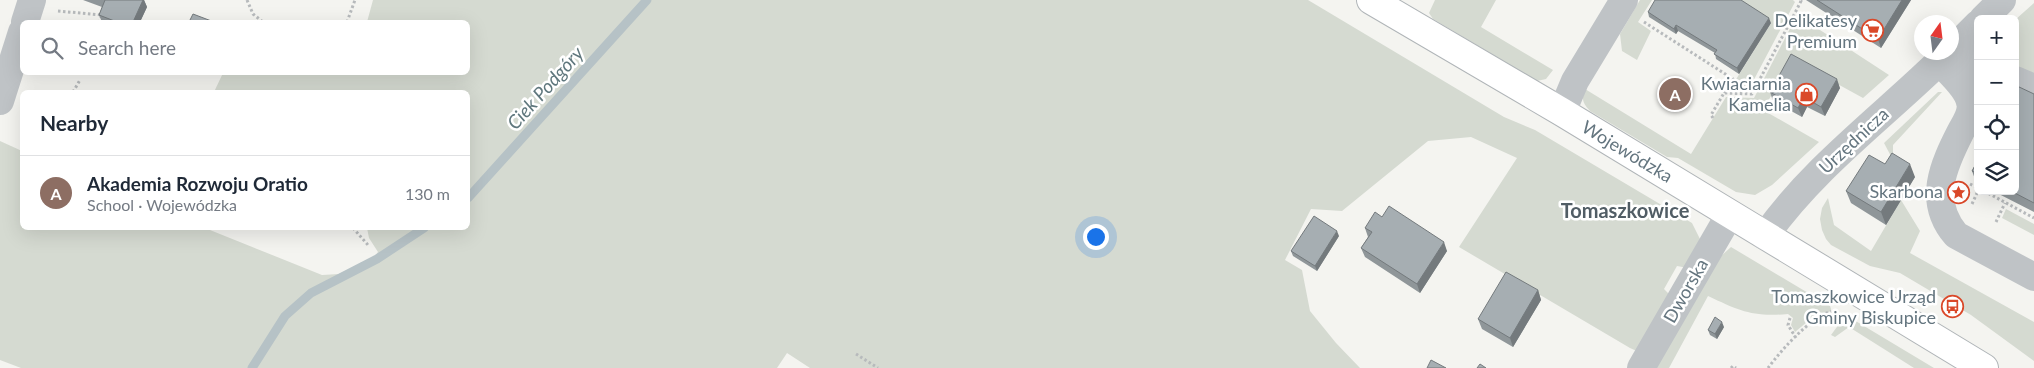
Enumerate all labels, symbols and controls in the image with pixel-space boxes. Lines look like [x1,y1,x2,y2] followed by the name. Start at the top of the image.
[1775,9,1858,52] place label: Delikatesy Premium
[1914,15,1959,60] north arrow
[1974,15,2019,195] map controls
[1974,15,2019,60] button: +
[1861,19,1885,43] supermarket icon: Delikatesy Premium
[20,20,470,75] search box
[38,34,66,62] icon: search
[78,36,176,59] text: Search here
[502,41,588,134] water label: Ciek Podgóry
[1974,60,2019,105] button: −
[1701,72,1791,115] place label: Kwiaciarnia Kamelia
[1659,75,1691,113] pin: A
[1795,82,1819,106] shop icon: Kwiaciarnia Kamelia
[1814,103,1893,178] street label: Urzędnicza
[1974,105,2019,150] button: locate
[40,110,108,135] text: Nearby
[1578,115,1677,187] street label: Wojewódzka
[1974,150,2019,195] button: layers
[87,172,308,195] text: Akademia Rozwoju Oratio
[1869,180,1943,202] place label: Skarbona
[1947,180,1971,204] place icon: Skarbona
[50,184,62,203] text: A
[405,184,450,203] text: 130 m
[87,195,237,214] text: School · Wojewódzka
[1561,198,1690,222] district label: Tomaszkowice
[1083,224,1109,250] your location
[1658,255,1712,326] street label: Dworska
[1771,285,1936,328] place label: Tomaszkowice Urząd Gminy Biskupice
[1940,295,1964,319] bus stop icon: Tomaszkowice Urząd Gminy Biskupice

